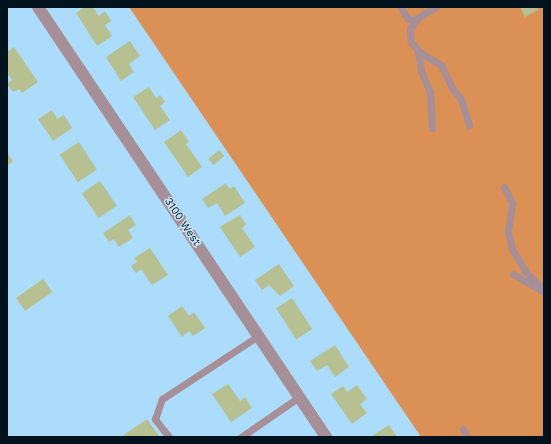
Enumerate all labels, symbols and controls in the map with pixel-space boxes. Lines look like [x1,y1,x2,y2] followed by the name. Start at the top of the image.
[161,195,203,249] street label: 3100 West

